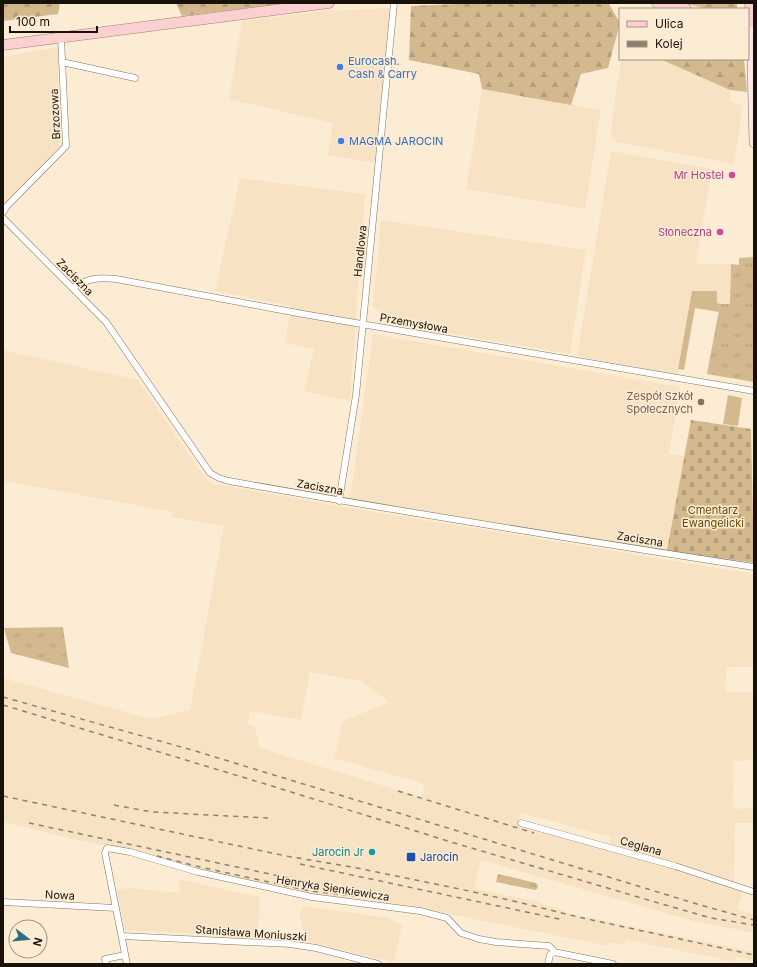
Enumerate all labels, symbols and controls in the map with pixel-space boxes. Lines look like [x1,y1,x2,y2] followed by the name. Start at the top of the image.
[10,8,97,34] scale bar
[619,8,749,60] legend
[16,14,50,29] text: 100 m
[655,16,683,31] text: Ulica
[655,36,683,51] text: Kolej
[348,54,417,81] place label: Eurocash. Cash & Carry
[335,62,345,72] marker: Eurocash. Cash & Carry
[47,88,63,140] street label: Brzozowa
[349,134,443,148] place label: MAGMA JAROCIN
[336,136,346,146] marker: MAGMA JAROCIN
[674,168,724,182] place label: Mr Hostel
[727,170,737,180] marker: Mr Hostel
[350,224,370,278] street label: Handlowa
[658,225,712,239] place label: Słoneczna
[715,227,725,237] marker: Słoneczna
[54,256,96,298] street label: Zaciszna
[379,310,449,336] street label: Przemysłowa
[626,389,693,416] place label: Zespół Szkół Społecznych
[696,397,706,407] marker: Zespół Szkół Społecznych
[296,476,344,498] street label: Zaciszna
[682,503,744,530] park label: Cmentarz Ewangelicki
[616,528,664,550] street label: Zaciszna
[619,833,663,859] street label: Ceglana
[312,845,364,859] place label: Jarocin Jr
[367,847,377,857] marker: Jarocin Jr
[420,850,458,864] place label: Jarocin
[405,851,417,863] marker: Jarocin
[275,872,391,904] street label: Henryka Sienkiewicza
[45,887,75,903] street label: Nowa
[8,919,48,959] north arrow
[195,922,307,944] street label: Stanisława Moniuszki
[30,936,45,948] text: N

